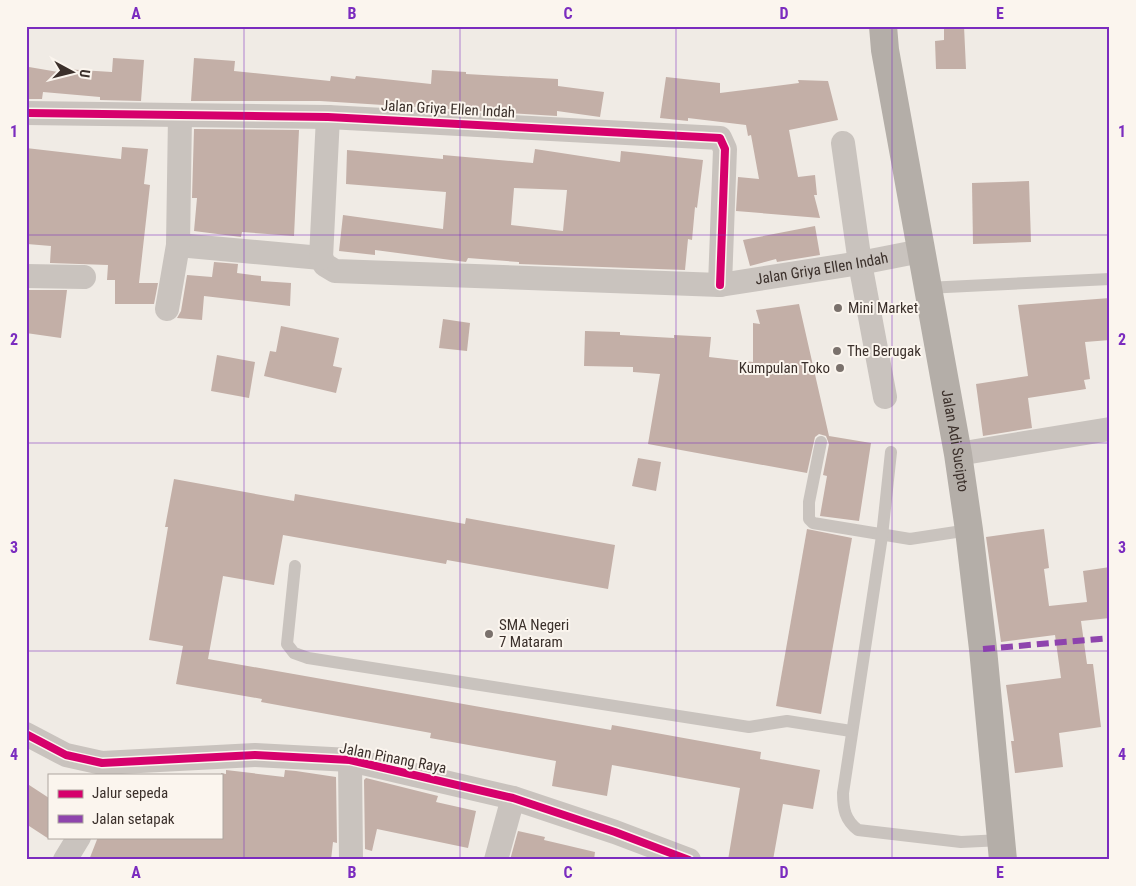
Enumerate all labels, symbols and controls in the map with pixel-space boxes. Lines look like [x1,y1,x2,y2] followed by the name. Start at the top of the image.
[131,4,141,23] text: A
[348,4,357,23] text: B
[563,4,573,23] text: C
[779,4,789,23] text: D
[996,4,1004,23] text: E
[48,48,98,98] north arrow
[76,69,93,79] text: U
[380,96,516,122] street label: Jalan Griya Ellen Indah
[10,122,18,141] text: 1
[1118,122,1126,141] text: 1
[754,249,890,288] street label: Jalan Griya Ellen Indah
[848,299,918,317] place label: Mini Market
[832,302,844,314] marker: Mini Market
[10,330,18,349] text: 2
[1118,330,1126,349] text: 2
[847,342,921,360] place label: The Berugak
[831,345,843,357] marker: The Berugak
[739,359,830,377] place label: Kumpulan Toko
[834,362,846,374] marker: Kumpulan Toko
[938,388,972,493] street label: Jalan Adi Sucipto
[10,538,18,557] text: 3
[1118,538,1126,557] text: 3
[499,616,569,651] place label: SMA Negeri 7 Mataram
[483,628,495,640] marker: SMA Negeri 7 Mataram
[338,739,448,777] street label: Jalan Pinang Raya
[10,745,18,764] text: 4
[1118,745,1126,764] text: 4
[48,774,222,838] legend
[92,784,168,802] text: Jalur sepeda
[92,810,175,828] text: Jalan setapak
[131,863,141,882] text: A
[348,863,357,882] text: B
[563,863,573,882] text: C
[779,863,789,882] text: D
[996,863,1004,882] text: E

